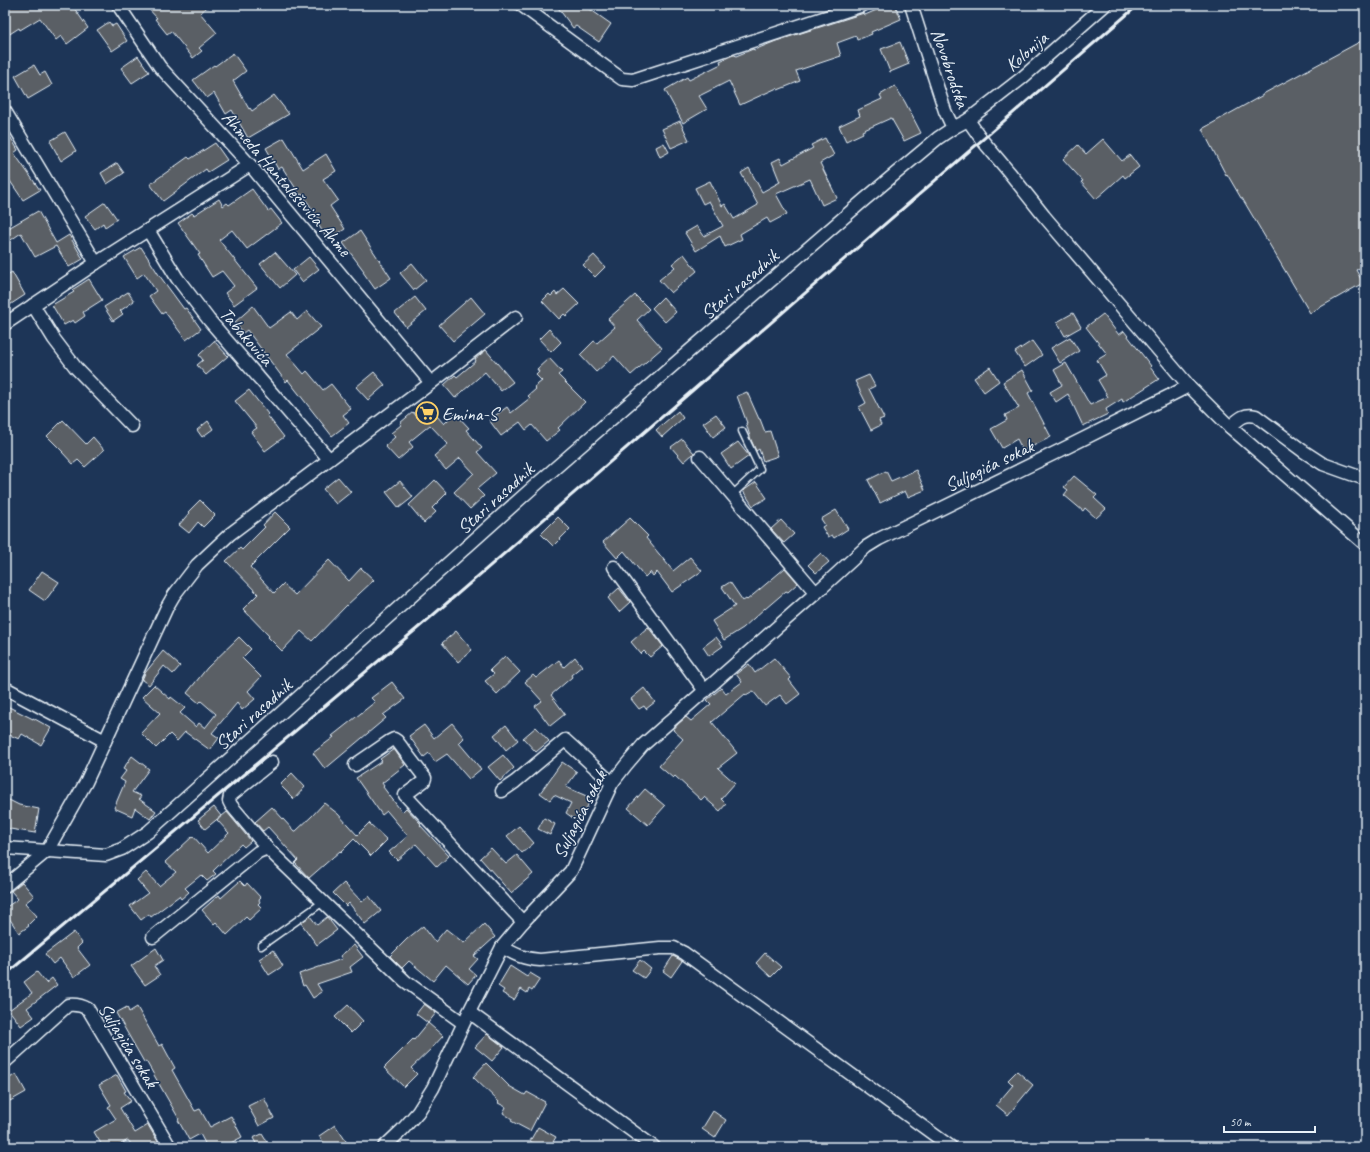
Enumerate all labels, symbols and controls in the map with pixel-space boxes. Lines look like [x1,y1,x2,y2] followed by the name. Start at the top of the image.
[1000,25,1054,77] street label: Kolonija
[925,26,975,113] street label: Novobrodska
[216,106,357,263] street label: Ahmeda Hantaleševića Ahme
[696,243,785,325] street label: Stari rasadnik
[214,302,279,372] street label: Tabakovića
[414,400,440,426] supermarket icon: Emina-S
[442,402,502,426] place label: Emina-S
[941,433,1040,498] street label: Suljagića sokak
[452,457,541,539] street label: Stari rasadnik
[210,673,299,755] street label: Stari rasadnik
[548,765,613,862] street label: Suljagića sokak
[93,999,165,1094] street label: Suljagića sokak
[1224,1108,1315,1134] scale bar
[1230,1114,1252,1130] text: 50 m

